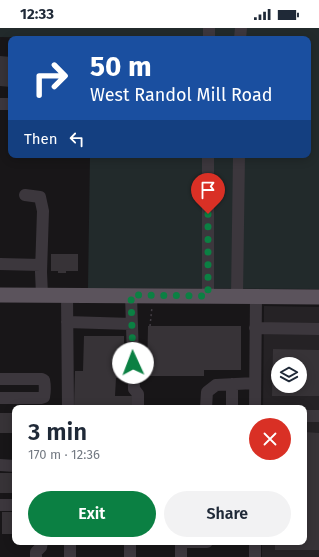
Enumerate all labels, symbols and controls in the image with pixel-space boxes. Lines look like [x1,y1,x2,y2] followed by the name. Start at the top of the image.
[20,5,54,23] text: 12:33
[90,50,152,83] text: 50 m
[24,52,76,104] icon: right
[90,84,272,106] text: West Randol Mill Road
[66,128,88,150] icon: left
[24,130,58,148] text: Then
[191,173,225,214] pin
[197,179,219,201] icon: arrive
[112,342,154,384] position arrow
[271,357,307,393] map controls
[271,357,307,393] button: layers
[28,418,87,446] text: 3 min
[249,418,291,460] button: close
[28,447,100,462] text: 170 m · 12:36
[28,491,156,537] button: Exit
[164,491,291,537] button: Share

